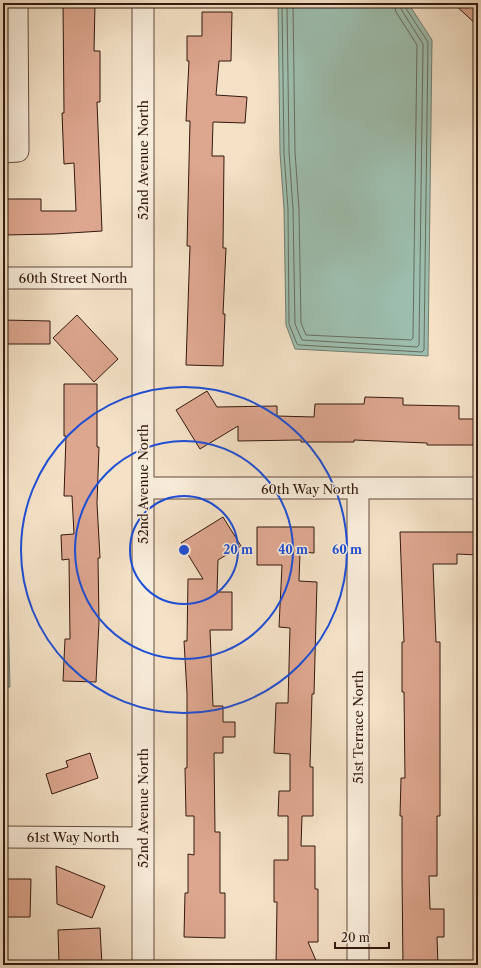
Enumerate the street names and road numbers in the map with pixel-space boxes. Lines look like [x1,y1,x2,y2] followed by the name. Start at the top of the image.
[135,100,151,220] street label: 52nd Avenue North
[19,270,127,286] street label: 60th Street North
[135,424,151,544] street label: 52nd Avenue North
[261,481,359,497] street label: 60th Way North
[350,670,366,784] street label: 51st Terrace North
[135,748,151,868] street label: 52nd Avenue North
[27,829,119,845] street label: 61st Way North

